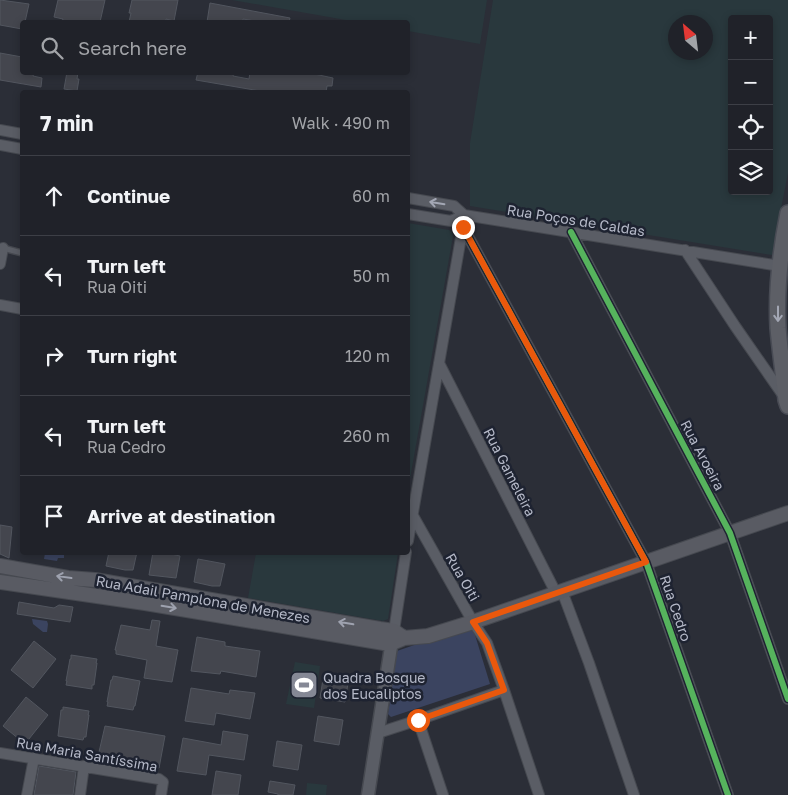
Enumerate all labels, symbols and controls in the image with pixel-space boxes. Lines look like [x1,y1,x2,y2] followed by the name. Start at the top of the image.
[668,15,713,60] north arrow
[728,15,773,195] map controls
[728,15,773,60] button: +
[20,20,410,75] search box
[38,34,66,62] icon: search
[78,36,187,59] text: Search here
[728,60,773,105] button: −
[728,105,773,150] button: locate
[40,110,94,136] text: 7 min
[292,113,390,133] text: Walk · 490 m
[728,150,773,195] button: layers
[40,182,68,210] icon: ahead
[87,184,170,207] text: Continue
[352,186,390,206] text: 60 m
[430,198,446,208] one-way arrow
[506,201,646,239] street label: Rua Poços de Caldas
[452,216,475,239] route end
[87,254,166,277] text: Turn left
[40,262,68,290] icon: left
[353,266,390,286] text: 50 m
[87,277,147,297] text: Rua Oiti
[773,306,783,322] one-way arrow
[40,342,68,370] icon: right
[87,344,177,367] text: Turn right
[345,346,390,366] text: 120 m
[87,414,166,437] text: Turn left
[677,417,729,493] street label: Rua Aroeira
[40,422,68,450] icon: left
[480,425,540,519] street label: Rua Gameleira
[343,426,390,446] text: 260 m
[87,437,166,457] text: Rua Cedro
[40,502,68,530] icon: arrive
[87,504,275,527] text: Arrive at destination
[442,550,484,604] street label: Rua Oiti
[57,572,73,582] one-way arrow
[95,572,311,626] street label: Rua Adail Pamplona de Menezes
[657,573,695,643] street label: Rua Cedro
[161,603,177,613] one-way arrow
[338,617,354,627] one-way arrow
[323,669,425,702] place label: Quadra Bosque dos Eucaliptos
[289,670,319,700] sports icon: Quadra Bosque dos Eucaliptos
[407,709,430,732] route start
[15,733,159,775] street label: Rua Maria Santíssima

